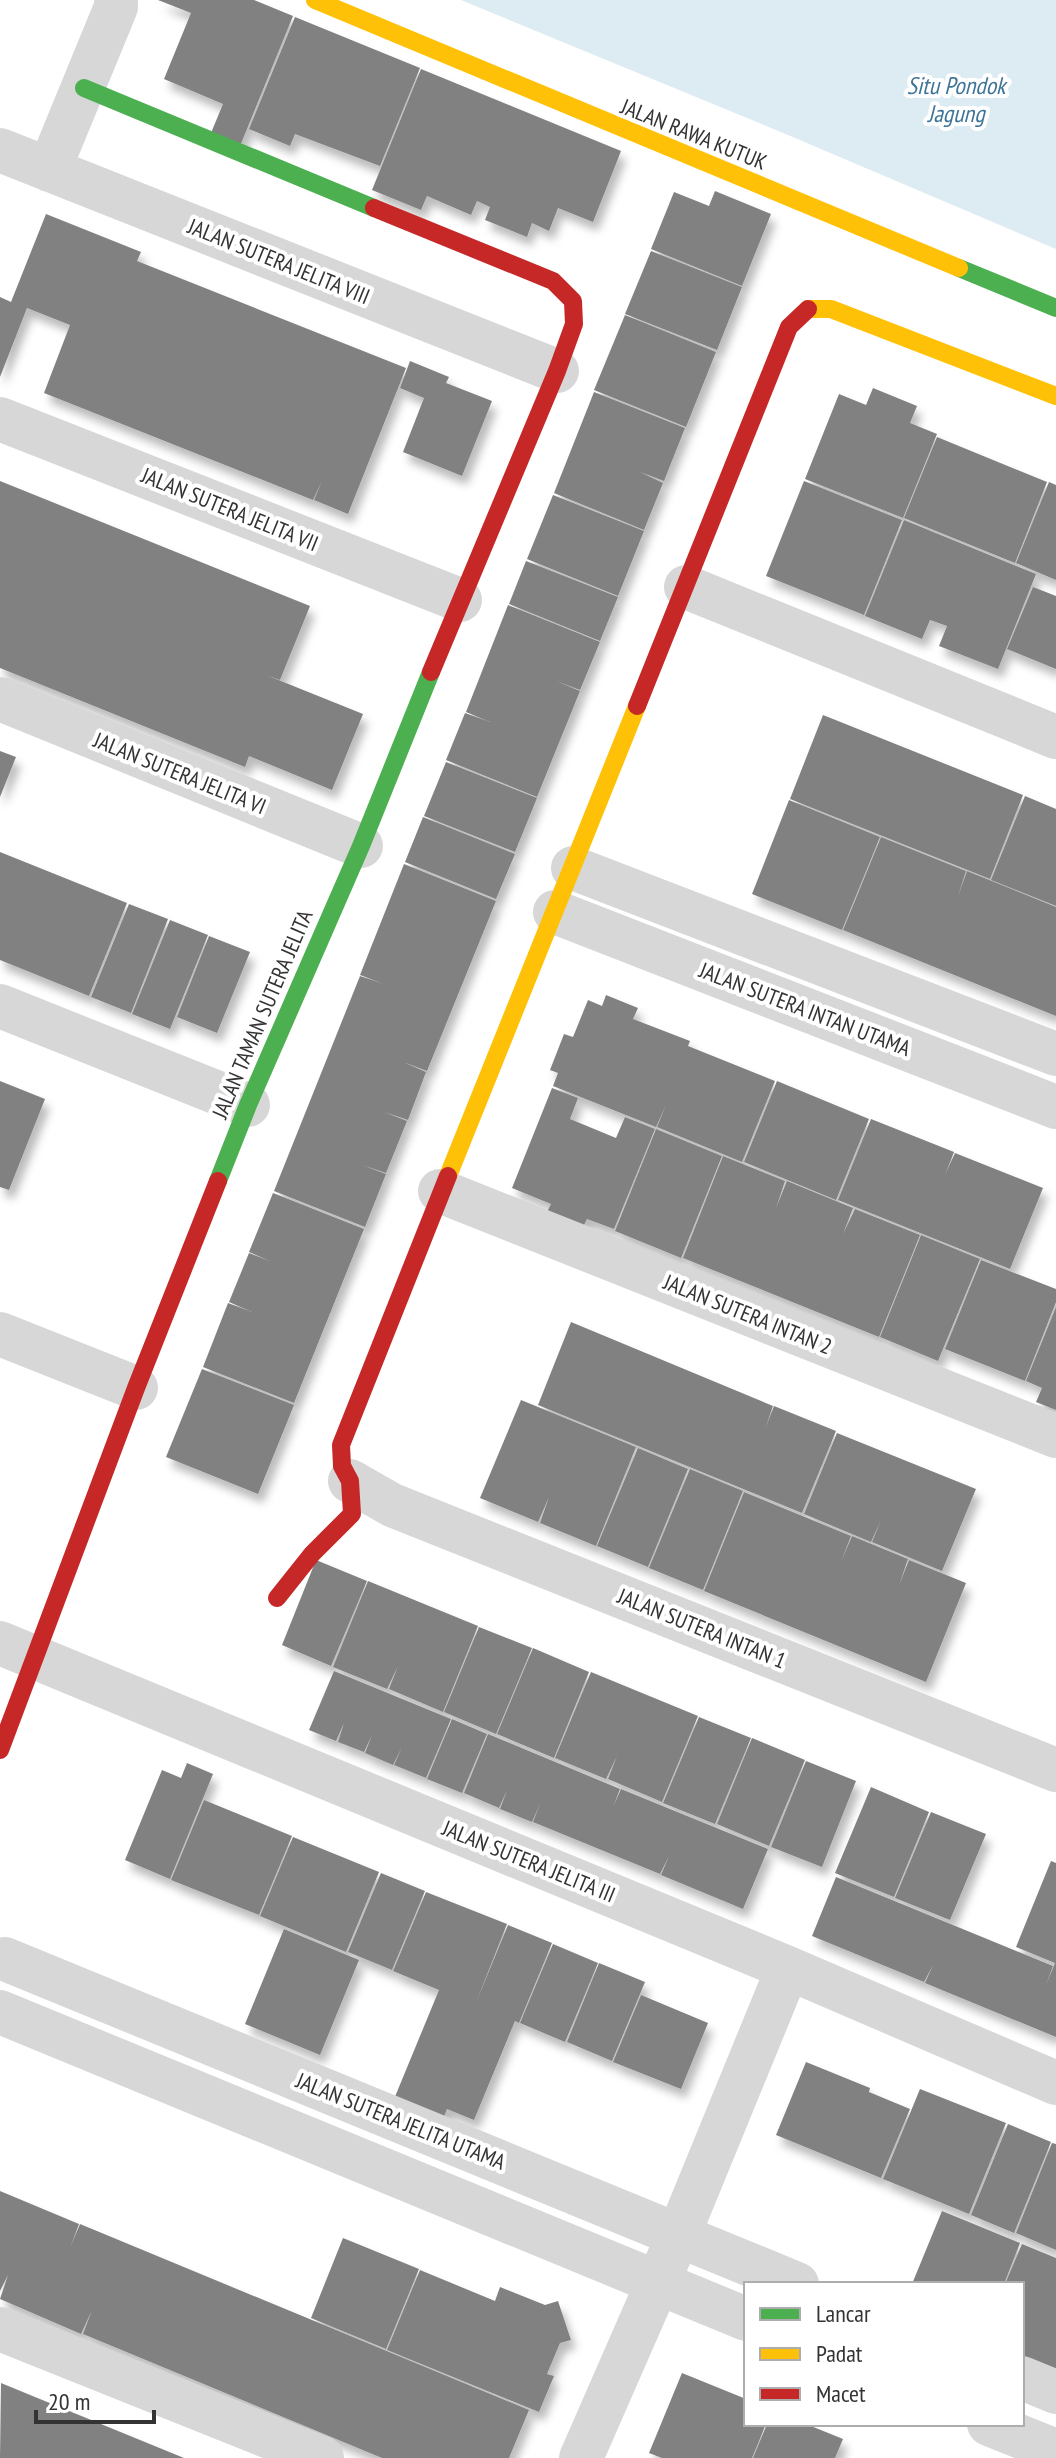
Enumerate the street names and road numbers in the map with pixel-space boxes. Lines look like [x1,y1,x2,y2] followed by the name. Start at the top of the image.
[616,92,771,176] street label: JALAN RAWA KUTUK
[183,211,374,310] street label: JALAN SUTERA JELITA VIII
[137,460,323,557] street label: JALAN SUTERA JELITA VII
[89,725,270,820] street label: JALAN SUTERA JELITA VI
[205,905,319,1123] street label: JALAN TAMAN SUTERA JELITA
[695,955,915,1062] street label: JALAN SUTERA INTAN UTAMA
[659,1267,836,1360] street label: JALAN SUTERA INTAN 2
[613,1581,790,1674] street label: JALAN SUTERA INTAN 1
[438,1813,619,1908] street label: JALAN SUTERA JELITA III
[291,2066,510,2176] street label: JALAN SUTERA JELITA UTAMA

